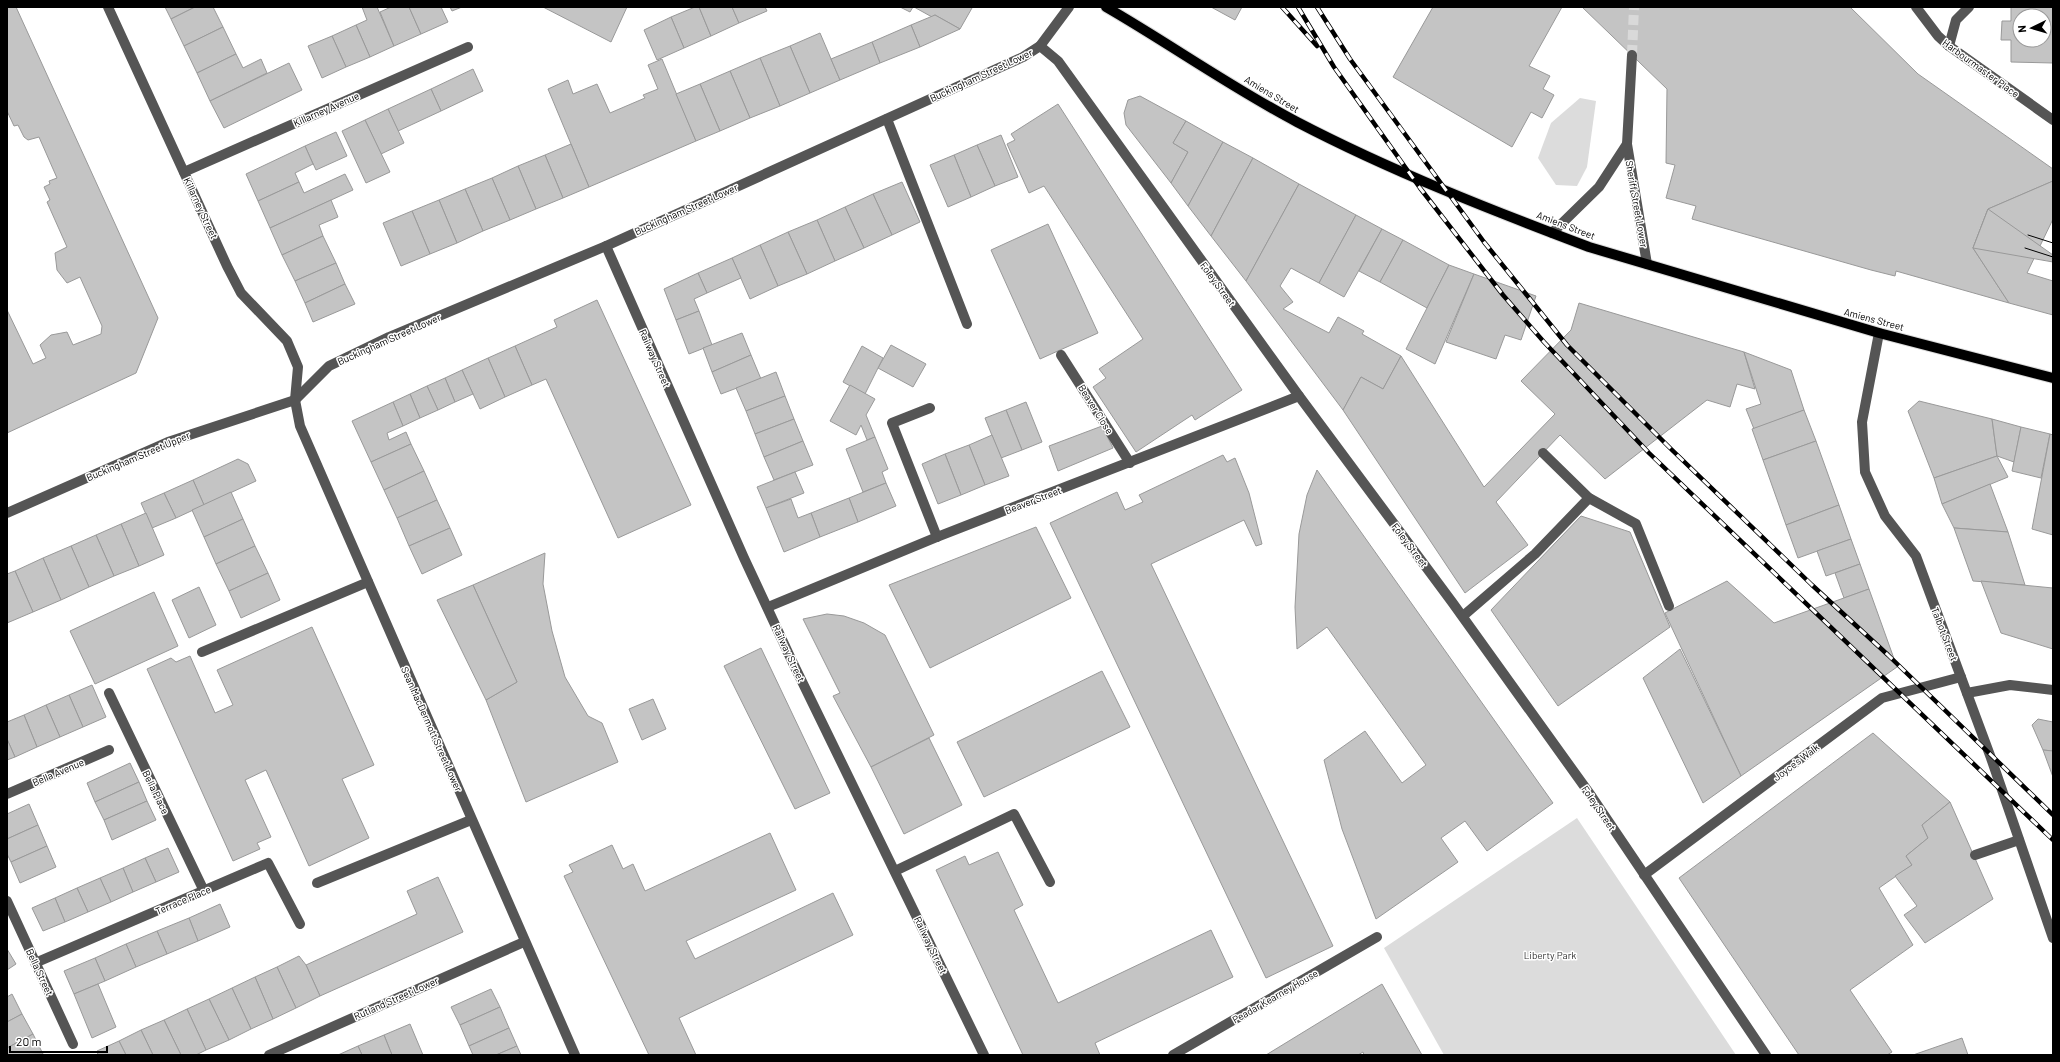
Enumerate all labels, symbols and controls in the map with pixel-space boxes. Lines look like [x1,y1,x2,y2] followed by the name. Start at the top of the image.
[2012,8,2052,48] north arrow
[2015,25,2028,33] text: N
[1940,36,2022,100] street label: Harbourmaster Place
[928,46,1035,104] street label: Buckingham Street Lower
[1242,73,1302,115] street label: Amiens Street
[291,89,361,129] street label: Killarney Avenue
[1623,160,1651,249] street label: Sheriff Street Lower
[182,175,221,241] street label: Killarney Street
[632,181,740,237] street label: Buckingham Street Lower
[1535,208,1597,242] street label: Amiens Street
[1198,259,1238,309] street label: Foley Street
[1843,305,1906,333] street label: Amiens Street
[335,311,443,367] street label: Buckingham Street Lower
[637,327,673,389] street label: Railway Street
[1076,382,1116,436] street label: Beaver Close
[84,429,192,483] street label: Buckingham Street Upper
[1003,484,1063,516] street label: Beaver Street
[1390,521,1431,570] street label: Foley Street
[1929,605,1961,663] street label: Talbot Street
[770,622,808,684] street label: Railway Street
[399,665,465,794] street label: Sean MacDermott Street Lower
[1771,741,1821,783] street label: Joyce's Walk
[30,756,86,788] street label: Bella Avenue
[140,768,172,816] street label: Bella Place
[1579,783,1619,833] street label: Foley Street
[153,883,213,917] street label: Terrace Place
[912,914,950,976] street label: Railway Street
[24,947,56,998] street label: Bella Street
[1524,949,1576,961] park label: Liberty Park
[1230,967,1320,1025] street label: Peadar Kearney House
[352,974,441,1022] street label: Rutland Street Lower
[10,1028,107,1054] scale bar
[16,1034,42,1048] text: 20 m

